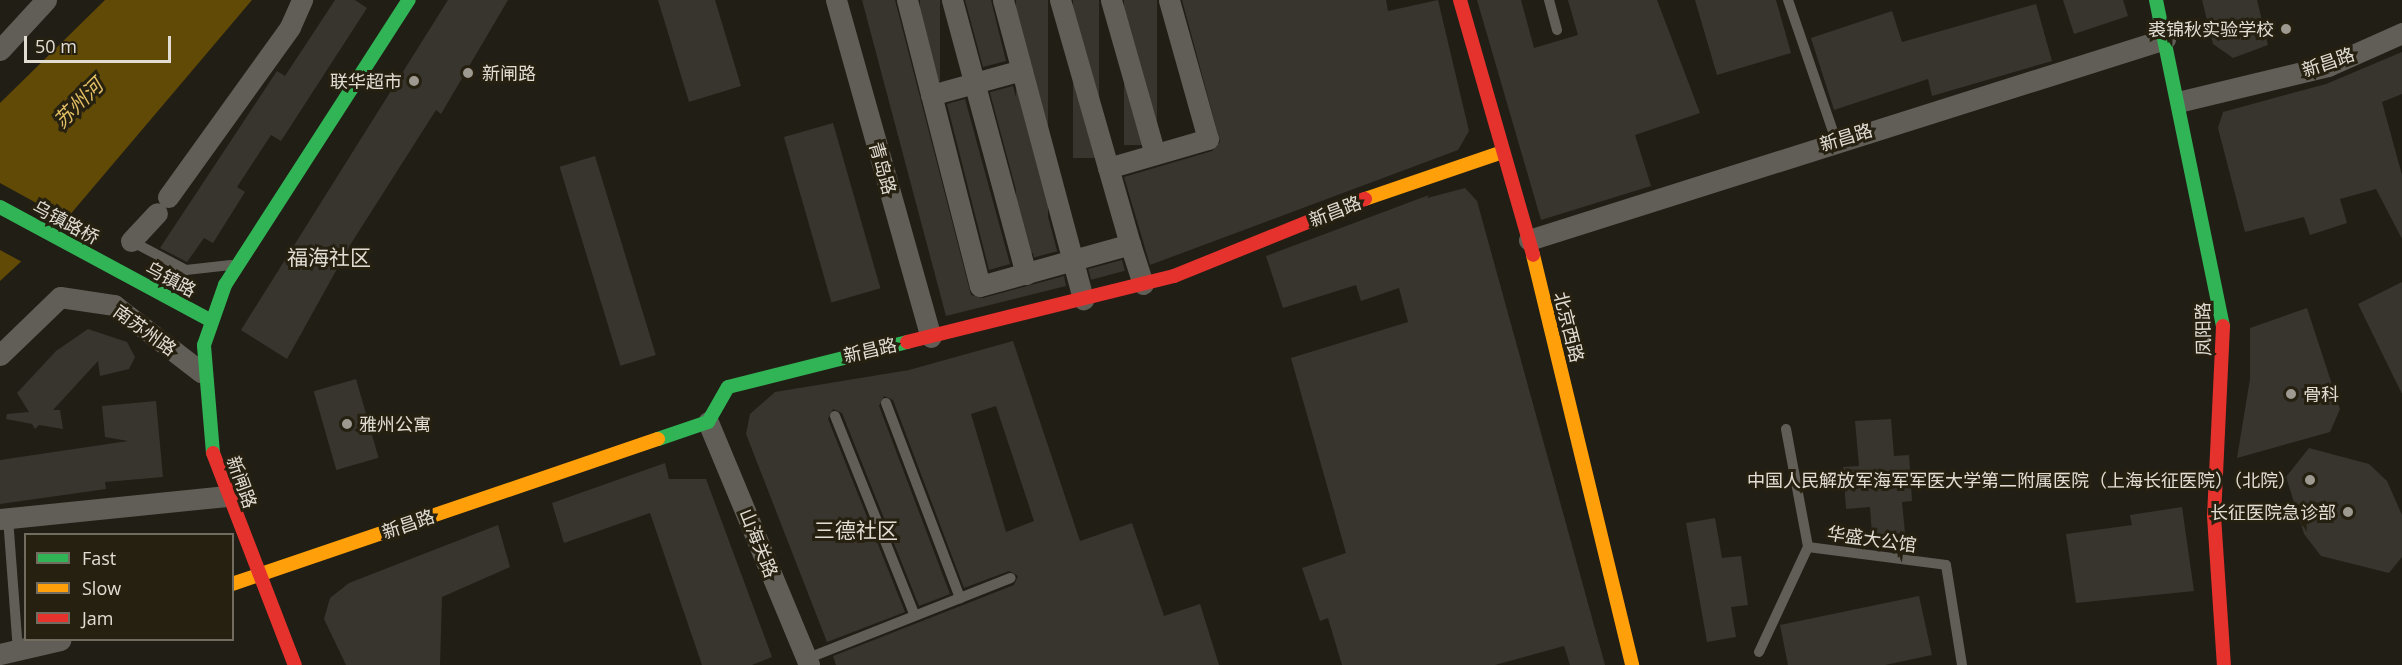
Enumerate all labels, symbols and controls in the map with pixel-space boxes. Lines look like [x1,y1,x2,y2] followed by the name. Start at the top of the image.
[2148,18,2274,40] place label: 裘锦秋实验学校
[2279,22,2293,36] marker: 裘锦秋实验学校
[27,24,174,62] scale bar
[35,34,77,58] text: 50 m
[2299,43,2357,81] street label: 新昌路
[482,62,536,84] place label: 新闸路
[459,64,477,82] marker: 新闸路
[330,70,402,92] place label: 联华超市
[48,73,108,133] water label: 苏州河
[407,74,421,88] marker: 联华超市
[1817,119,1875,155] street label: 新昌路
[865,139,901,197] street label: 青岛路
[1306,191,1364,231] street label: 新昌路
[29,196,103,248] street label: 乌镇路桥
[287,244,371,270] district label: 福海社区
[142,257,200,301] street label: 乌镇路
[1550,289,1588,365] street label: 北京西路
[110,300,180,360] street label: 南苏州路
[2192,302,2214,356] street label: 凤阳路
[841,333,899,367] street label: 新昌路
[2303,383,2339,405] place label: 骨科
[2284,387,2298,401] marker: 骨科
[359,413,431,435] place label: 雅州公寓
[340,417,354,431] marker: 雅州公寓
[223,453,261,511] street label: 新闸路
[1747,469,2296,491] place label: 中国人民解放军海军军医大学第二附属医院（上海长征医院）（北院）
[2301,471,2319,489] marker: 中国人民解放军海军军医大学第二附属医院（上海长征医院）（北院）
[2210,501,2336,523] place label: 长征医院急诊部
[379,505,437,543] street label: 新昌路
[2341,505,2355,519] marker: 长征医院急诊部
[736,506,782,580] street label: 山海关路
[814,517,898,543] district label: 三德社区
[1826,522,1918,556] street label: 华盛大公馆
[24,533,234,641] legend
[82,546,116,570] text: Fast
[82,576,121,600] text: Slow
[82,606,114,630] text: Jam

